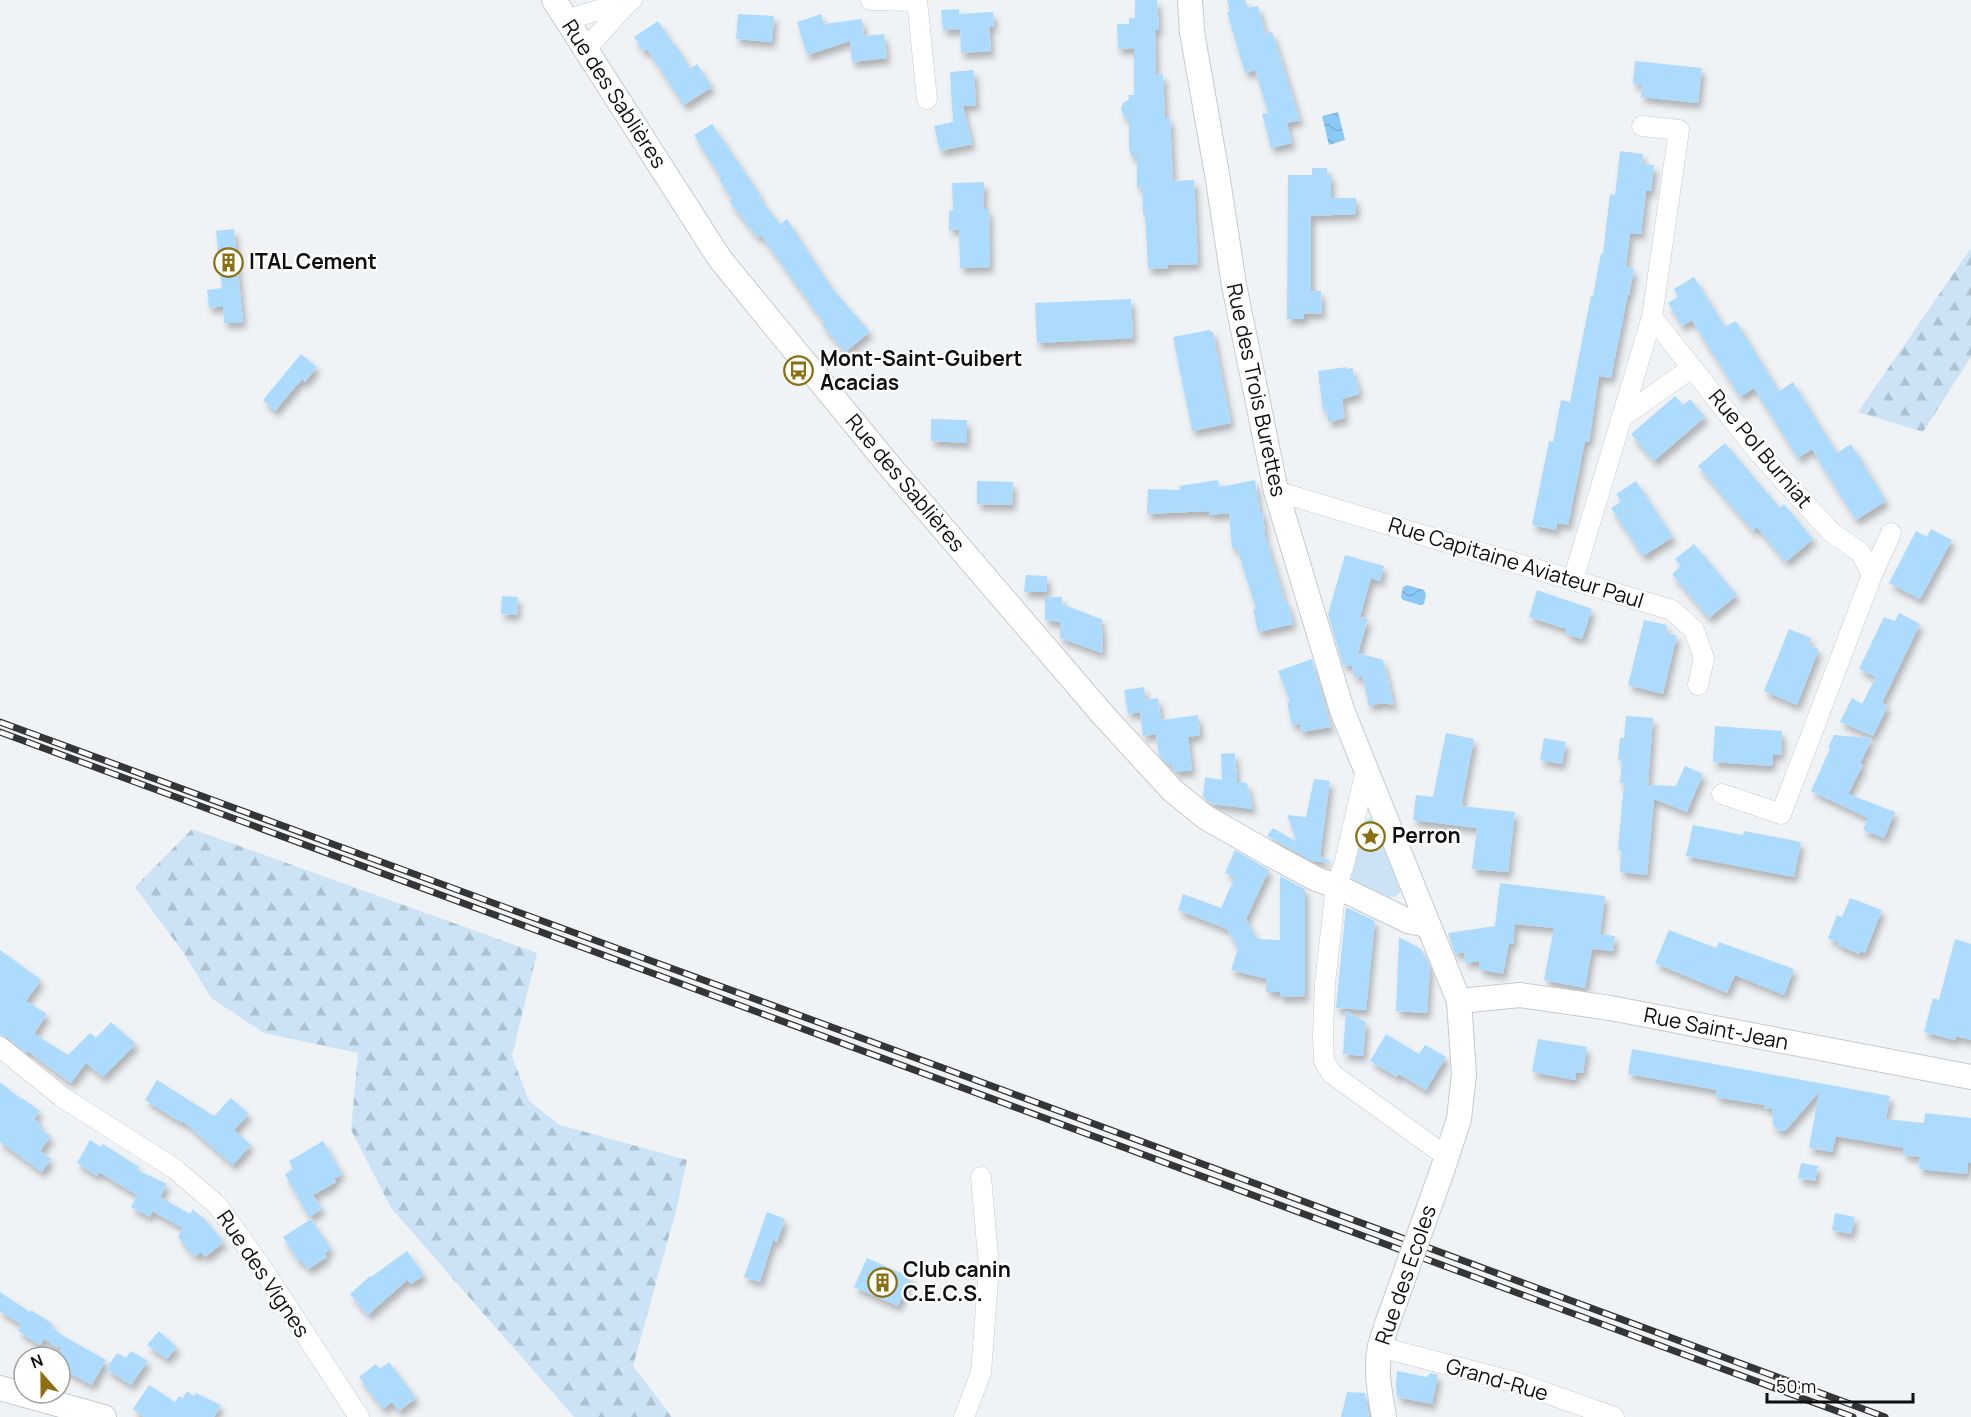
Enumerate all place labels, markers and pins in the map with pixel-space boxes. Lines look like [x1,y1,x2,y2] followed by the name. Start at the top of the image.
[212,246,244,278] building icon: ITAL Cement
[249,247,377,275] place label: ITAL Cement
[820,344,1022,396] place label: Mont-Saint-Guibert Acacias
[783,355,815,387] bus stop icon: Mont-Saint-Guibert Acacias
[1355,820,1387,852] place icon: Perron
[1392,821,1461,849] place label: Perron
[903,1255,1011,1307] place label: Club canin C.E.C.S.
[866,1266,898,1298] building icon: Club canin C.E.C.S.

